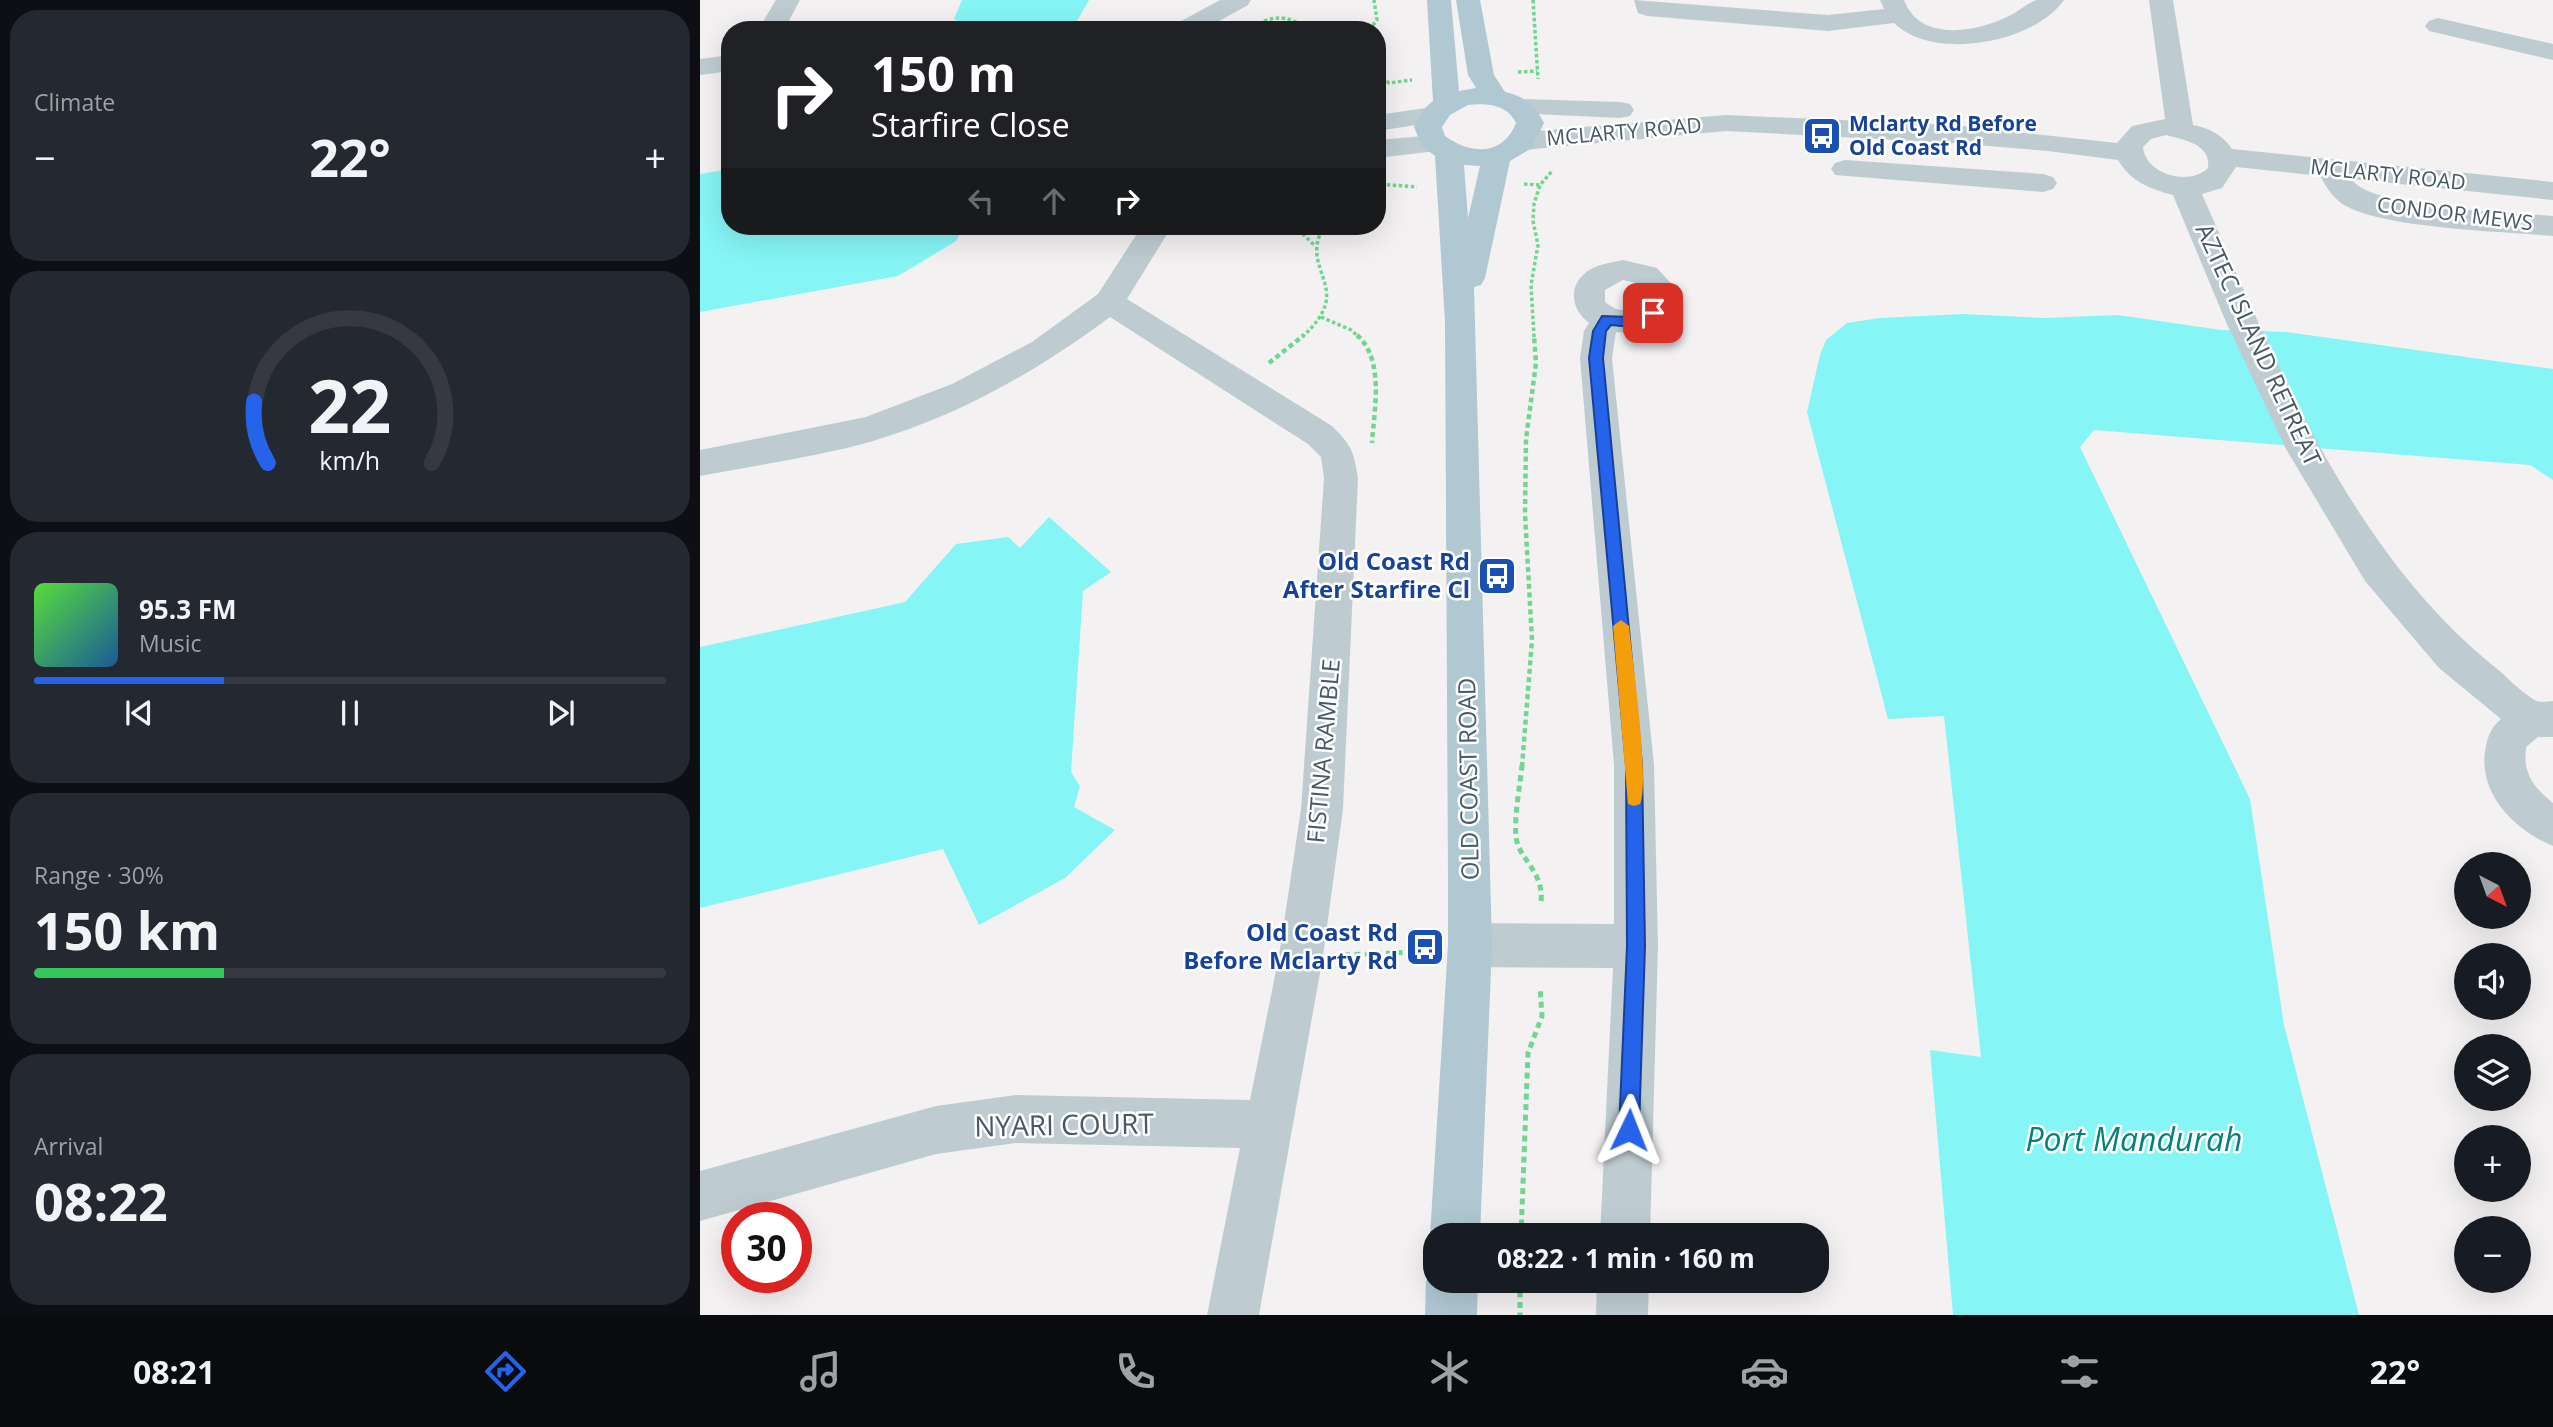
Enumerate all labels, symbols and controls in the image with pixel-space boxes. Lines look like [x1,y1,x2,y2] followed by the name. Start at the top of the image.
[871,40,1016,106] text: 150 m
[756,49,847,140] icon: right
[34,86,115,118] text: Climate
[871,103,1070,146] text: Starfire Close
[1849,109,2037,161] place label: Mclarty Rd Before Old Coast Rd
[1545,110,1703,152] street label: MCLARTY ROAD
[1801,115,1843,157] bus stop icon: Mclarty Rd Before Old Coast Rd
[309,121,391,192] text: 22°
[34,131,56,183] text: −
[644,131,666,183] text: +
[2309,152,2467,196] street label: MCLARTY ROAD
[962,182,1000,220] icon: left
[1035,182,1073,220] icon: ahead
[1108,182,1146,220] icon: right
[2376,190,2535,236] street label: CONDOR MEWS
[2189,218,2330,471] street label: AZTEC ISLAND RETREAT
[1623,283,1683,343] pin
[1634,294,1672,332] icon: arrive
[308,355,392,454] text: 22
[320,442,380,476] text: km/h
[1283,544,1470,605] place label: Old Coast Rd After Starfire Cl
[1476,555,1518,597] bus stop icon: Old Coast Rd After Starfire Cl
[139,591,237,627] text: 95.3 FM
[139,627,202,659] text: Music
[1298,657,1347,844] street label: FISTINA RAMBLE
[1449,678,1486,881] street label: OLD COAST ROAD
[120,694,158,732] icon: previous
[331,694,369,732] icon: pause
[542,694,580,732] icon: next
[2454,852,2530,929] north arrow
[2454,852,2531,1293] map controls
[34,859,164,891] text: Range · 30%
[34,894,220,965] text: 150 km
[1183,915,1398,976] place label: Old Coast Rd Before Mclarty Rd
[1404,926,1446,968] bus stop icon: Old Coast Rd Before Mclarty Rd
[2454,943,2531,1020] button: sound
[2454,1034,2531,1111] button: layers
[1592,1093,1666,1167] position arrow
[974,1103,1155,1145] street label: NYARI COURT
[2025,1117,2243,1160] water label: Port Mandurah
[2454,1125,2531,1202] button: +
[34,1130,103,1162] text: Arrival
[34,1165,168,1236] text: 08:22
[721,1202,812,1293] speed limit sign: 30
[2454,1216,2531,1293] button: −
[1497,1240,1755,1276] text: 08:22 · 1 min · 160 m
[481,1347,530,1396] icon: directions
[796,1347,845,1396] icon: music
[1111,1347,1160,1396] icon: phone
[1425,1347,1474,1396] icon: climate
[1740,1347,1789,1396] icon: car
[2055,1347,2104,1396] icon: filters
[133,1350,215,1393] text: 08:21
[2370,1350,2420,1393] text: 22°

